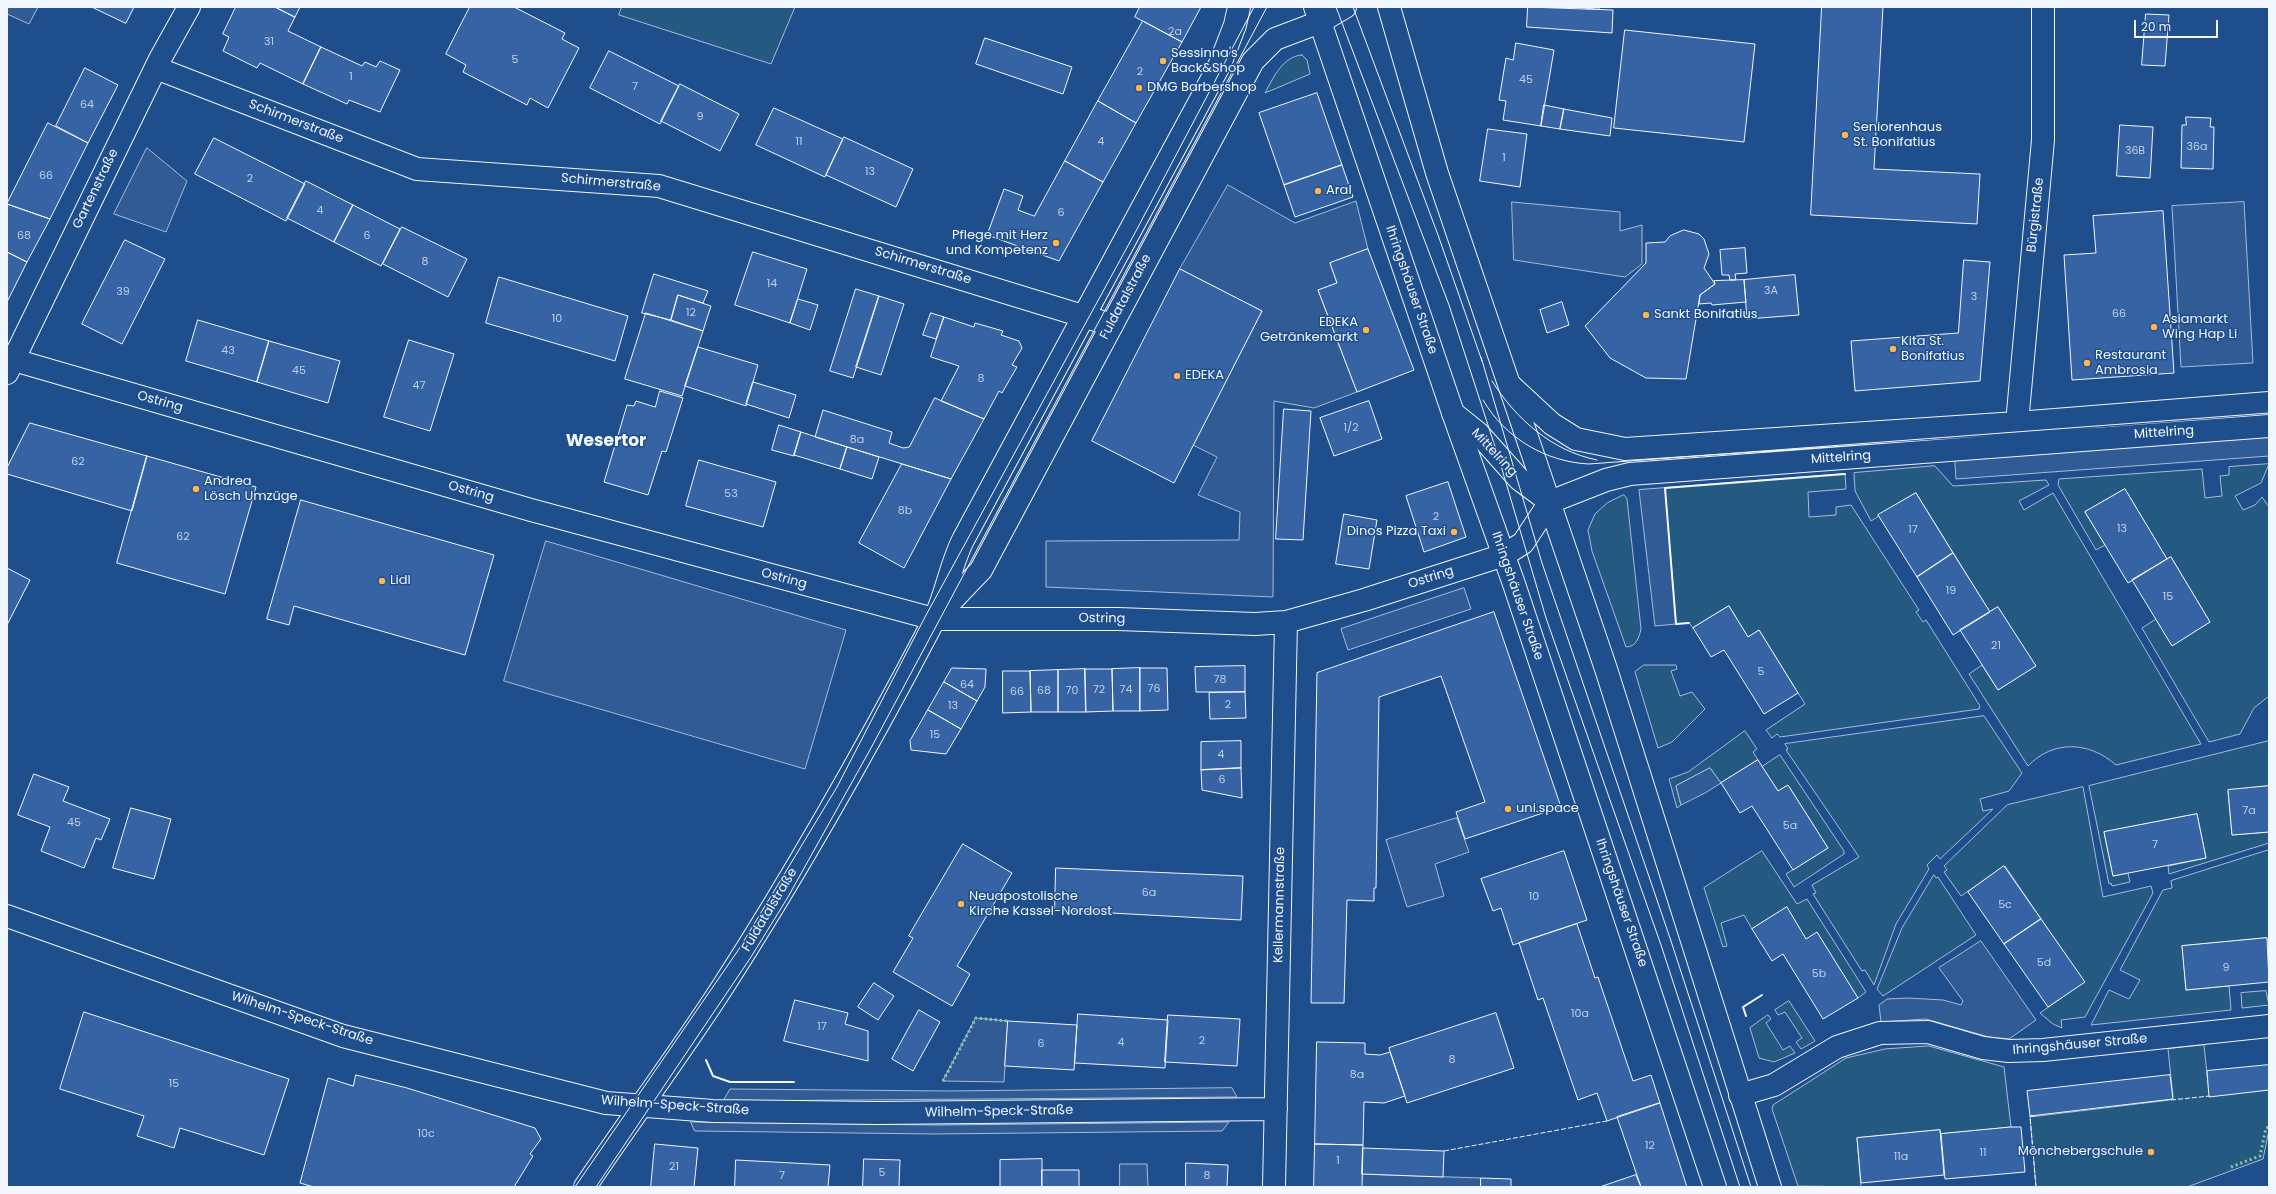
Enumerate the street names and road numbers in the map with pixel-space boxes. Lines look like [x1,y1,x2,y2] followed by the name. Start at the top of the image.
[246,97,346,147] street label: Schirmerstraße
[70,147,122,231] street label: Gartenstraße
[560,171,662,195] street label: Schirmerstraße
[2024,177,2048,253] street label: Bürgistraße
[1382,224,1440,356] street label: Ihringshäuser Straße
[873,244,973,288] street label: Schirmerstraße
[1097,252,1155,342] street label: Fuldatalstraße
[135,388,185,416] street label: Ostring
[2133,423,2195,443] street label: Mittelring
[1468,426,1520,480] street label: Mittelring
[1810,448,1872,468] street label: Mittelring
[446,478,496,506] street label: Ostring
[1488,530,1546,662] street label: Ihringshäuser Straße
[1406,563,1456,593] street label: Ostring
[759,565,809,593] street label: Ostring
[1078,611,1126,627] street label: Ostring
[1592,837,1650,969] street label: Ihringshäuser Straße
[1271,847,1289,963] street label: Kellermannstraße
[739,866,801,954] street label: Fuldatalstraße
[229,989,375,1049] street label: Wilhelm-Speck-Straße
[2012,1031,2148,1059] street label: Ihringshäuser Straße
[600,1093,750,1119] street label: Wilhelm-Speck-Straße
[925,1103,1073,1121] street label: Wilhelm-Speck-Straße

